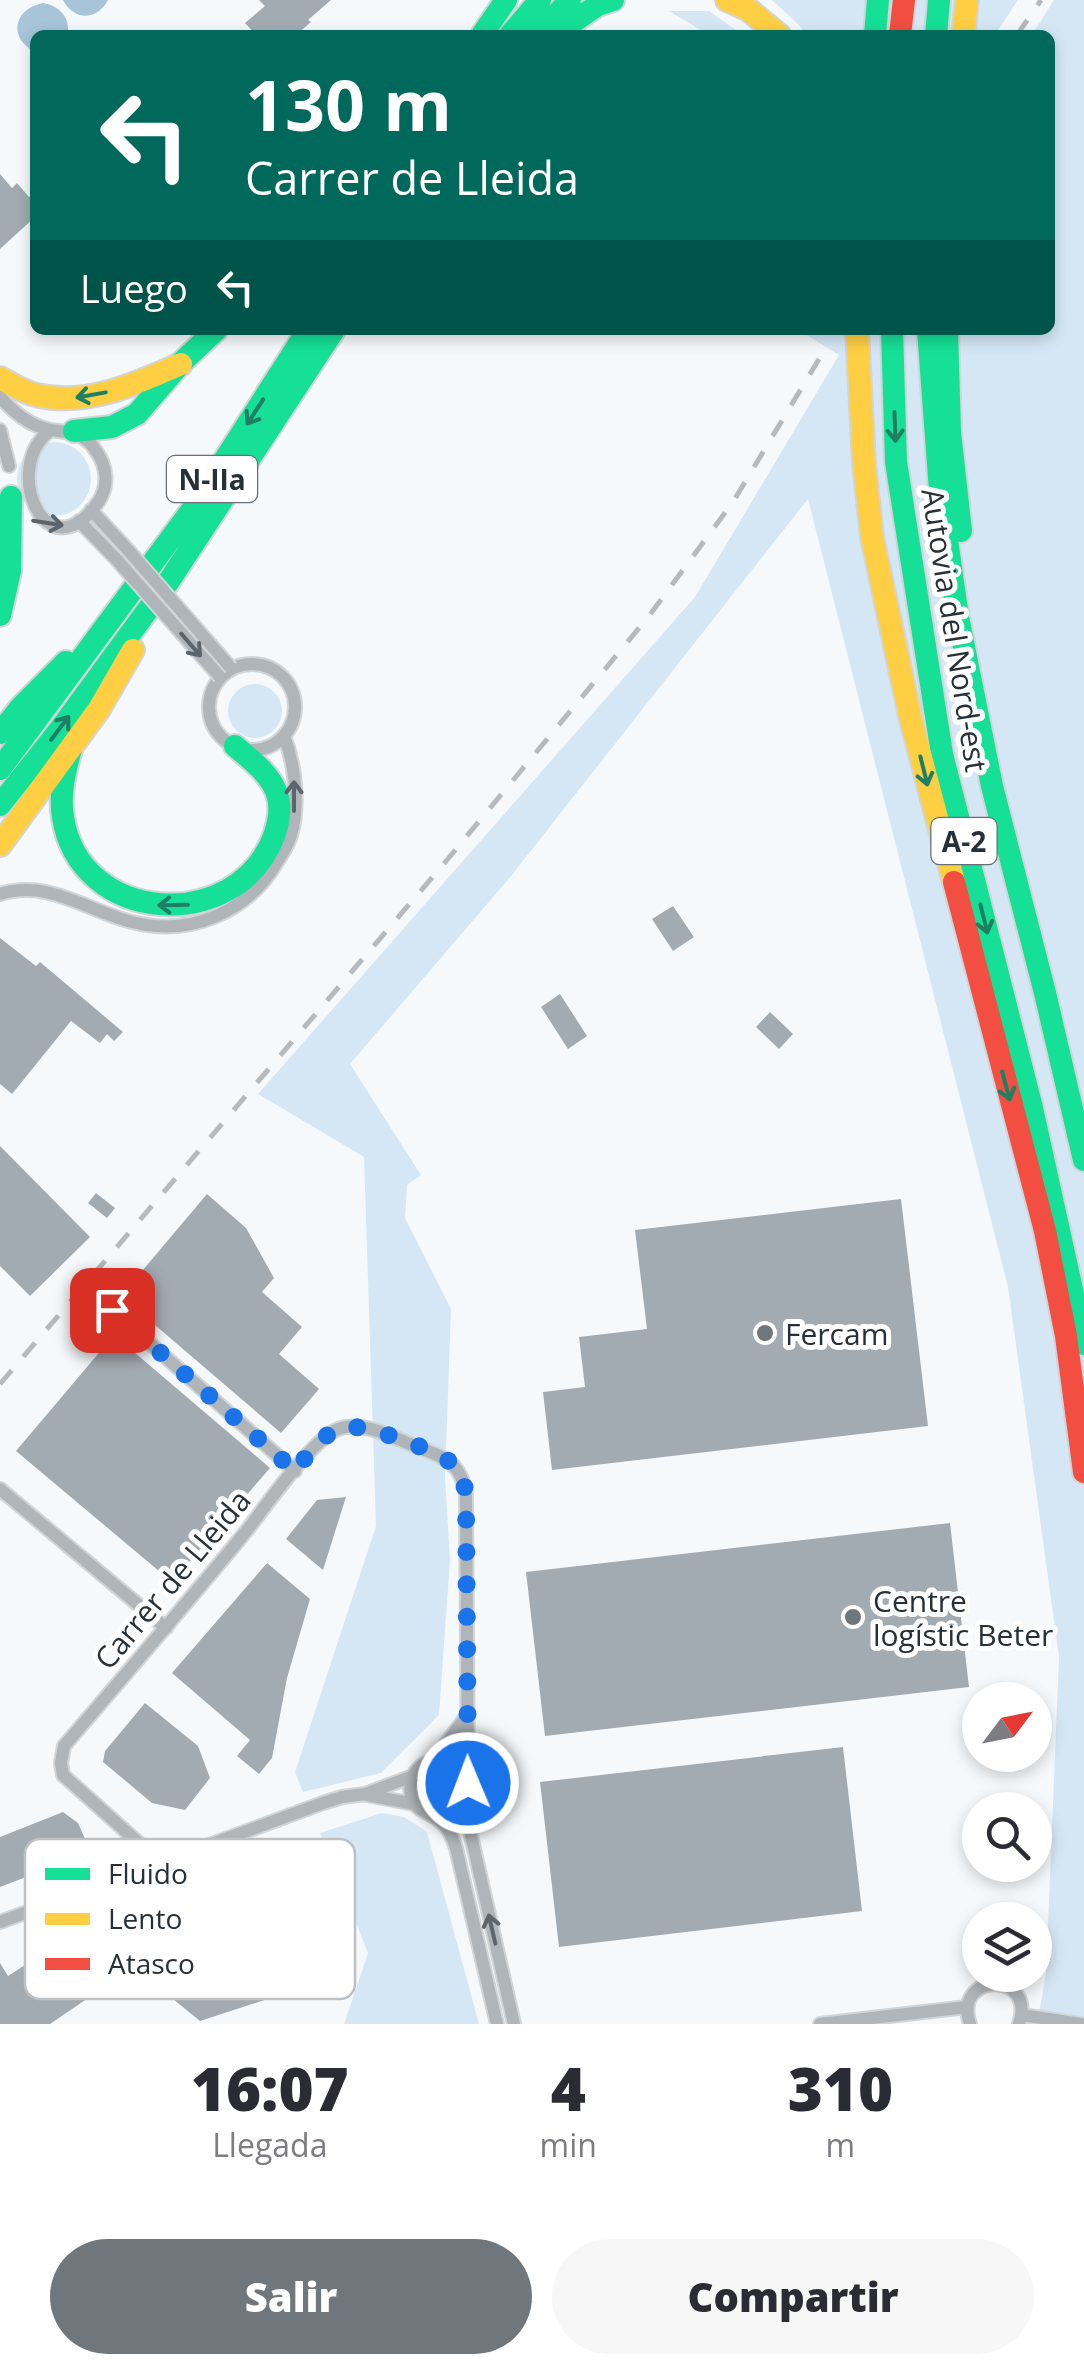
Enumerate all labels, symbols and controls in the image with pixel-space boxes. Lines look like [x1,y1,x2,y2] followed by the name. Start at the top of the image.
[245,56,452,152] text: 130 m
[80,70,210,200] icon: left
[245,147,579,208] text: Carrer de Lleida
[208,260,263,315] icon: left
[80,262,188,314] text: Luego
[75,386,108,405] one-way arrow
[245,397,266,426] one-way arrow
[886,411,905,443] one-way arrow
[167,456,257,502] road number: N-IIa
[912,485,998,775] street label: Autovia del Nord-est
[31,515,64,533] one-way arrow
[180,632,203,657] one-way arrow
[50,715,71,742] one-way arrow
[916,754,934,786] one-way arrow
[284,781,304,814] one-way arrow
[932,818,996,864] road number: A-2
[158,895,190,914] one-way arrow
[975,903,994,934] one-way arrow
[997,1070,1016,1101] one-way arrow
[70,1268,155,1353] pin
[85,1283,140,1338] icon: arrive
[785,1313,888,1354] place label: Fercam
[754,1322,776,1344] marker: Fercam
[85,1481,259,1677] street label: Carrer de Lleida
[873,1580,1053,1655] place label: Centre logístic Beter
[842,1606,864,1628] marker: Centre logístic Beter
[962,1682,1052,1772] north arrow
[962,1682,1052,1992] map controls
[416,1731,520,1835] position arrow
[962,1792,1052,1882] button: search
[25,1839,355,1999] legend
[108,1854,188,1892] text: Fluido
[108,1899,182,1937] text: Lento
[962,1902,1052,1992] button: layers
[482,1914,500,1946] one-way arrow
[108,1944,195,1982] text: Atasco
[191,2047,349,2129] text: 16:07
[551,2047,586,2129] text: 4
[788,2047,893,2129] text: 310
[212,2123,327,2166] text: Llegada
[540,2123,597,2166] text: min
[826,2123,855,2166] text: m
[50,2239,532,2354] button: Salir
[552,2239,1034,2354] button: Compartir

